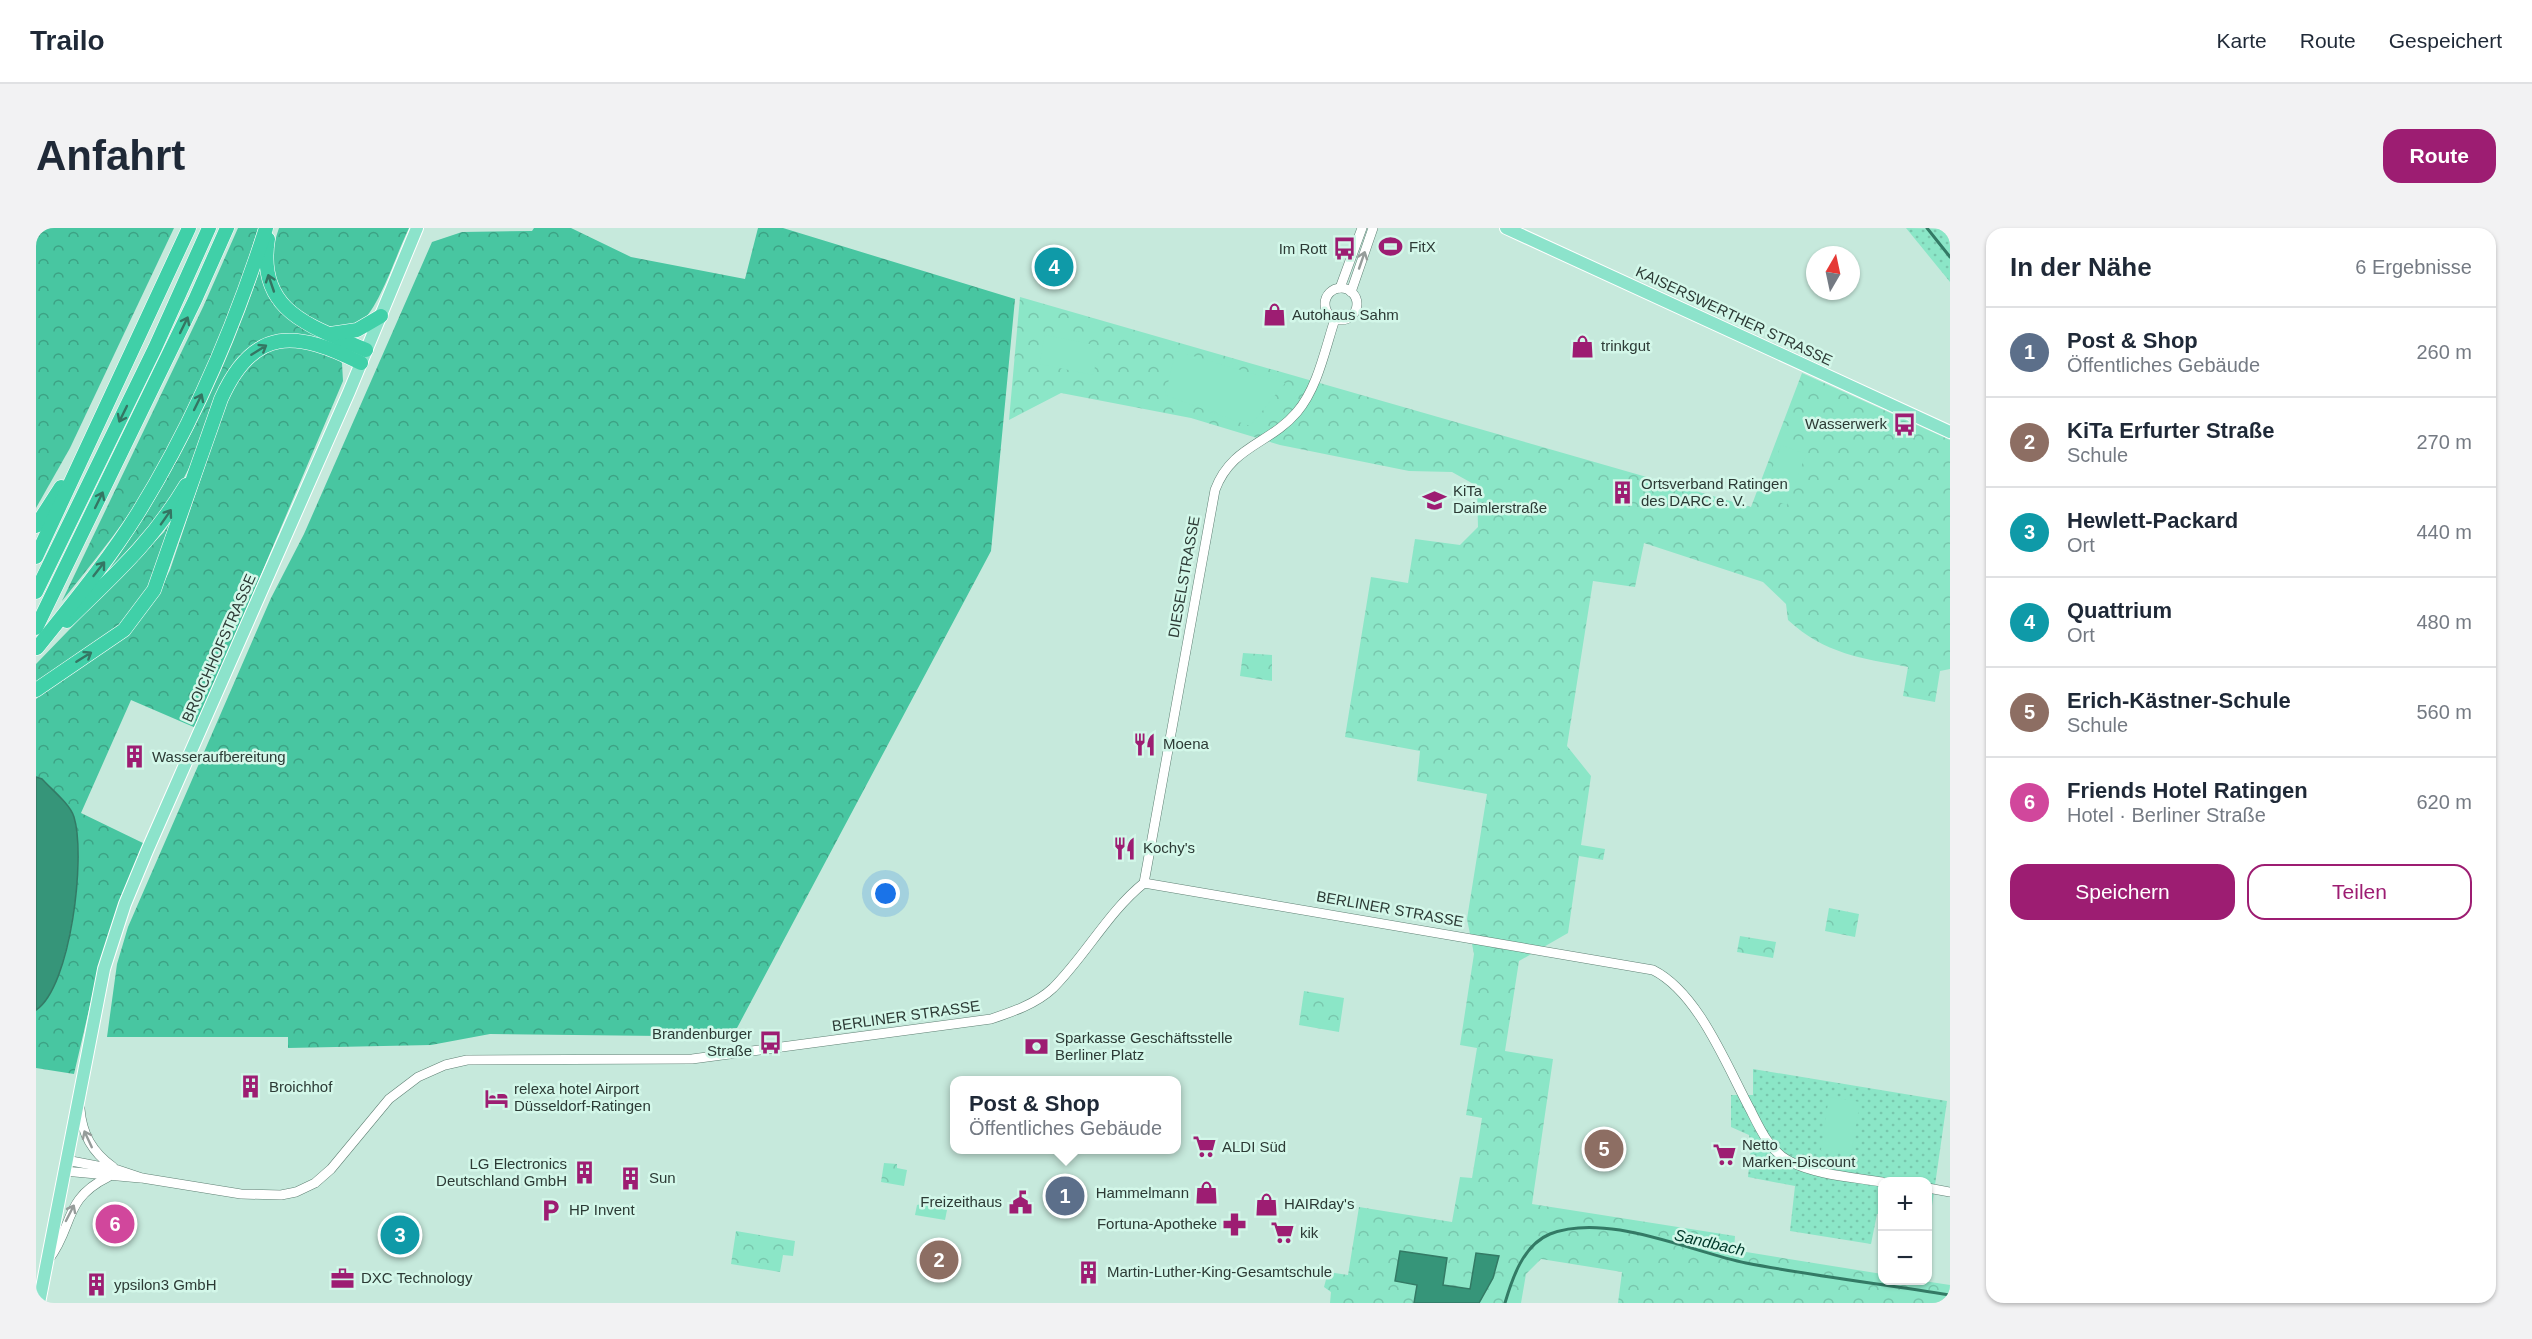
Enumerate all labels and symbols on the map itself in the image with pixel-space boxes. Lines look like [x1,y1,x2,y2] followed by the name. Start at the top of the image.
[1378,234,1404,260] sports icon: FitX
[1332,236,1358,262] bus stop icon: Im Rott
[1409,238,1436,255] place label: FitX
[1279,240,1328,257] place label: Im Rott
[1034,244,1074,290] pin: 4
[1806,246,1860,300] north arrow
[1357,251,1368,270] one-way arrow
[1633,262,1835,369] street label: KAISERSWERTHER STRASSE
[264,274,275,293] one-way arrow
[1261,302,1287,328] shop icon: Autohaus Sahm
[1292,306,1399,323] place label: Autohaus Sahm
[178,316,190,334] one-way arrow
[1570,333,1596,359] shop icon: trinkgut
[1601,337,1651,354] place label: trinkgut
[250,343,267,355] one-way arrow
[193,393,205,411] one-way arrow
[116,405,128,423] one-way arrow
[1892,411,1918,437] bus stop icon: Wasserwerk
[1805,415,1887,432] place label: Wasserwerk
[1641,475,1788,509] place label: Ortsverband Ratingen des DARC e. V.
[1610,480,1636,506] building icon: Ortsverband Ratingen des DARC e. V.
[1453,482,1547,516] place label: KiTa Daimlerstraße
[1422,487,1448,513] school or university icon: KiTa Daimlerstraße
[93,492,105,510] one-way arrow
[160,509,172,526] one-way arrow
[1164,515,1203,639] street label: DIESELSTRASSE
[93,561,106,577] one-way arrow
[178,571,259,724] street label: BROICHHOFSTRASSE
[75,650,92,662] one-way arrow
[1132,731,1158,757] restaurant icon: Moena
[1163,735,1210,752] place label: Moena
[121,744,147,770] building icon: Wasseraufbereitung
[152,748,286,765] place label: Wasseraufbereitung
[1112,835,1138,861] restaurant icon: Kochy's
[1143,839,1195,856] place label: Kochy's
[871,879,900,908] your location
[1315,887,1465,930] street label: BERLINER STRASSE
[831,997,981,1034] street label: BERLINER STRASSE
[652,1025,752,1059] place label: Brandenburger Straße
[1055,1029,1233,1063] place label: Sparkasse Geschäftsstelle Berliner Platz
[757,1030,783,1056] bus stop icon: Brandenburger Straße
[1024,1034,1050,1060] bank icon: Sparkasse Geschäftsstelle Berliner Platz
[238,1074,264,1100] building icon: Broichhof
[269,1078,333,1095] place label: Broichhof
[514,1080,651,1114] place label: relexa hotel Airport Düsseldorf-Ratingen
[483,1085,509,1111] hotel icon: relexa hotel Airport Düsseldorf-Ratingen
[1584,1126,1624,1172] pin: 5
[82,1131,93,1149] one-way arrow
[1191,1134,1217,1160] supermarket icon: ALDI Süd
[1742,1136,1856,1170] place label: Netto Marken-Discount
[1222,1138,1286,1155] place label: ALDI Süd
[1711,1141,1737,1167] supermarket icon: Netto Marken-Discount
[436,1155,567,1189] place label: LG Electronics Deutschland GmbH
[572,1160,598,1186] building icon: LG Electronics Deutschland GmbH
[618,1165,644,1191] building icon: Sun
[649,1169,676,1186] place label: Sun
[1046,1174,1084,1218] pin: 1
[1194,1180,1220,1206] shop icon: Hammelmann
[1096,1184,1189,1201] place label: Hammelmann
[1007,1189,1033,1215] public building icon: Freizeithaus
[1253,1191,1279,1217] shop icon: HAIRday's
[920,1193,1002,1210] place label: Freizeithaus
[1284,1195,1354,1212] place label: HAIRday's
[538,1197,564,1223] parking icon: HP Invent
[569,1201,635,1218] place label: HP Invent
[96,1202,134,1246] pin: 6
[65,1204,77,1222] one-way arrow
[1222,1211,1248,1237] pharmacy icon: Fortuna-Apotheke
[380,1212,420,1258] pin: 3
[1097,1215,1217,1232] place label: Fortuna-Apotheke
[1269,1220,1295,1246] supermarket icon: kik
[1300,1224,1319,1241] place label: kik
[1673,1226,1747,1259] water label: Sandbach
[920,1238,958,1282] pin: 2
[1076,1259,1102,1285] building icon: Martin-Luther-King-Gesamtschule
[1107,1263,1332,1280] place label: Martin-Luther-King-Gesamtschule
[330,1265,356,1291] office icon: DXC Technology
[361,1269,473,1286] place label: DXC Technology
[83,1272,109,1298] building icon: ypsilon3 GmbH
[114,1276,217,1293] place label: ypsilon3 GmbH

